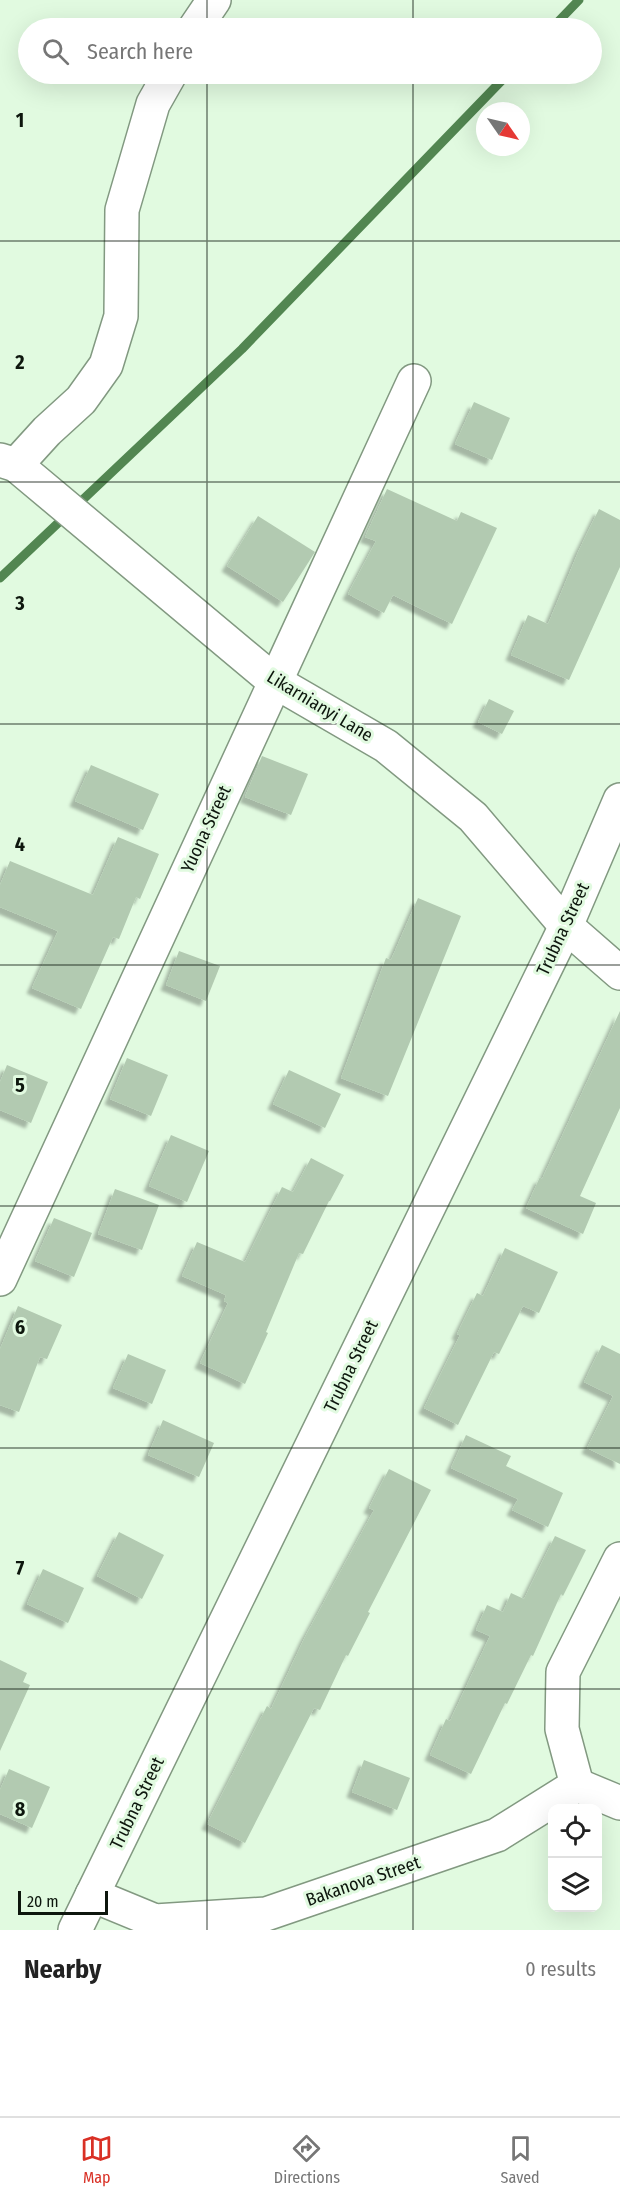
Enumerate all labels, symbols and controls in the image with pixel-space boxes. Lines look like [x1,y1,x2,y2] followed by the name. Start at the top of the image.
[18,18,602,84] search box
[39,35,72,68] icon: search
[87,38,193,65] text: Search here
[476,102,530,156] north arrow
[16,108,24,132] text: 1
[14,350,25,374] text: 2
[14,591,25,615] text: 3
[263,666,377,746] street label: Likarnianyi Lane
[176,782,236,876] street label: Yuona Street
[15,832,25,856] text: 4
[532,879,594,979] street label: Trubna Street
[15,1073,25,1097] text: 5
[15,1315,25,1339] text: 6
[319,1316,383,1416] street label: Trubna Street
[16,1556,25,1580] text: 7
[105,1753,169,1853] street label: Trubna Street
[15,1797,26,1821] text: 8
[548,1804,602,1912] map controls
[548,1804,602,1858] button: locate
[303,1851,423,1911] street label: Bakanova Street
[548,1858,602,1912] button: layers
[18,1888,108,1916] scale bar
[27,1892,58,1911] text: 20 m
[24,1954,101,1985] text: Nearby
[525,1957,596,1981] text: 0 results
[80,2132,113,2187] tab: Map
[274,2132,340,2187] tab: Directions
[501,2132,540,2187] tab: Saved

